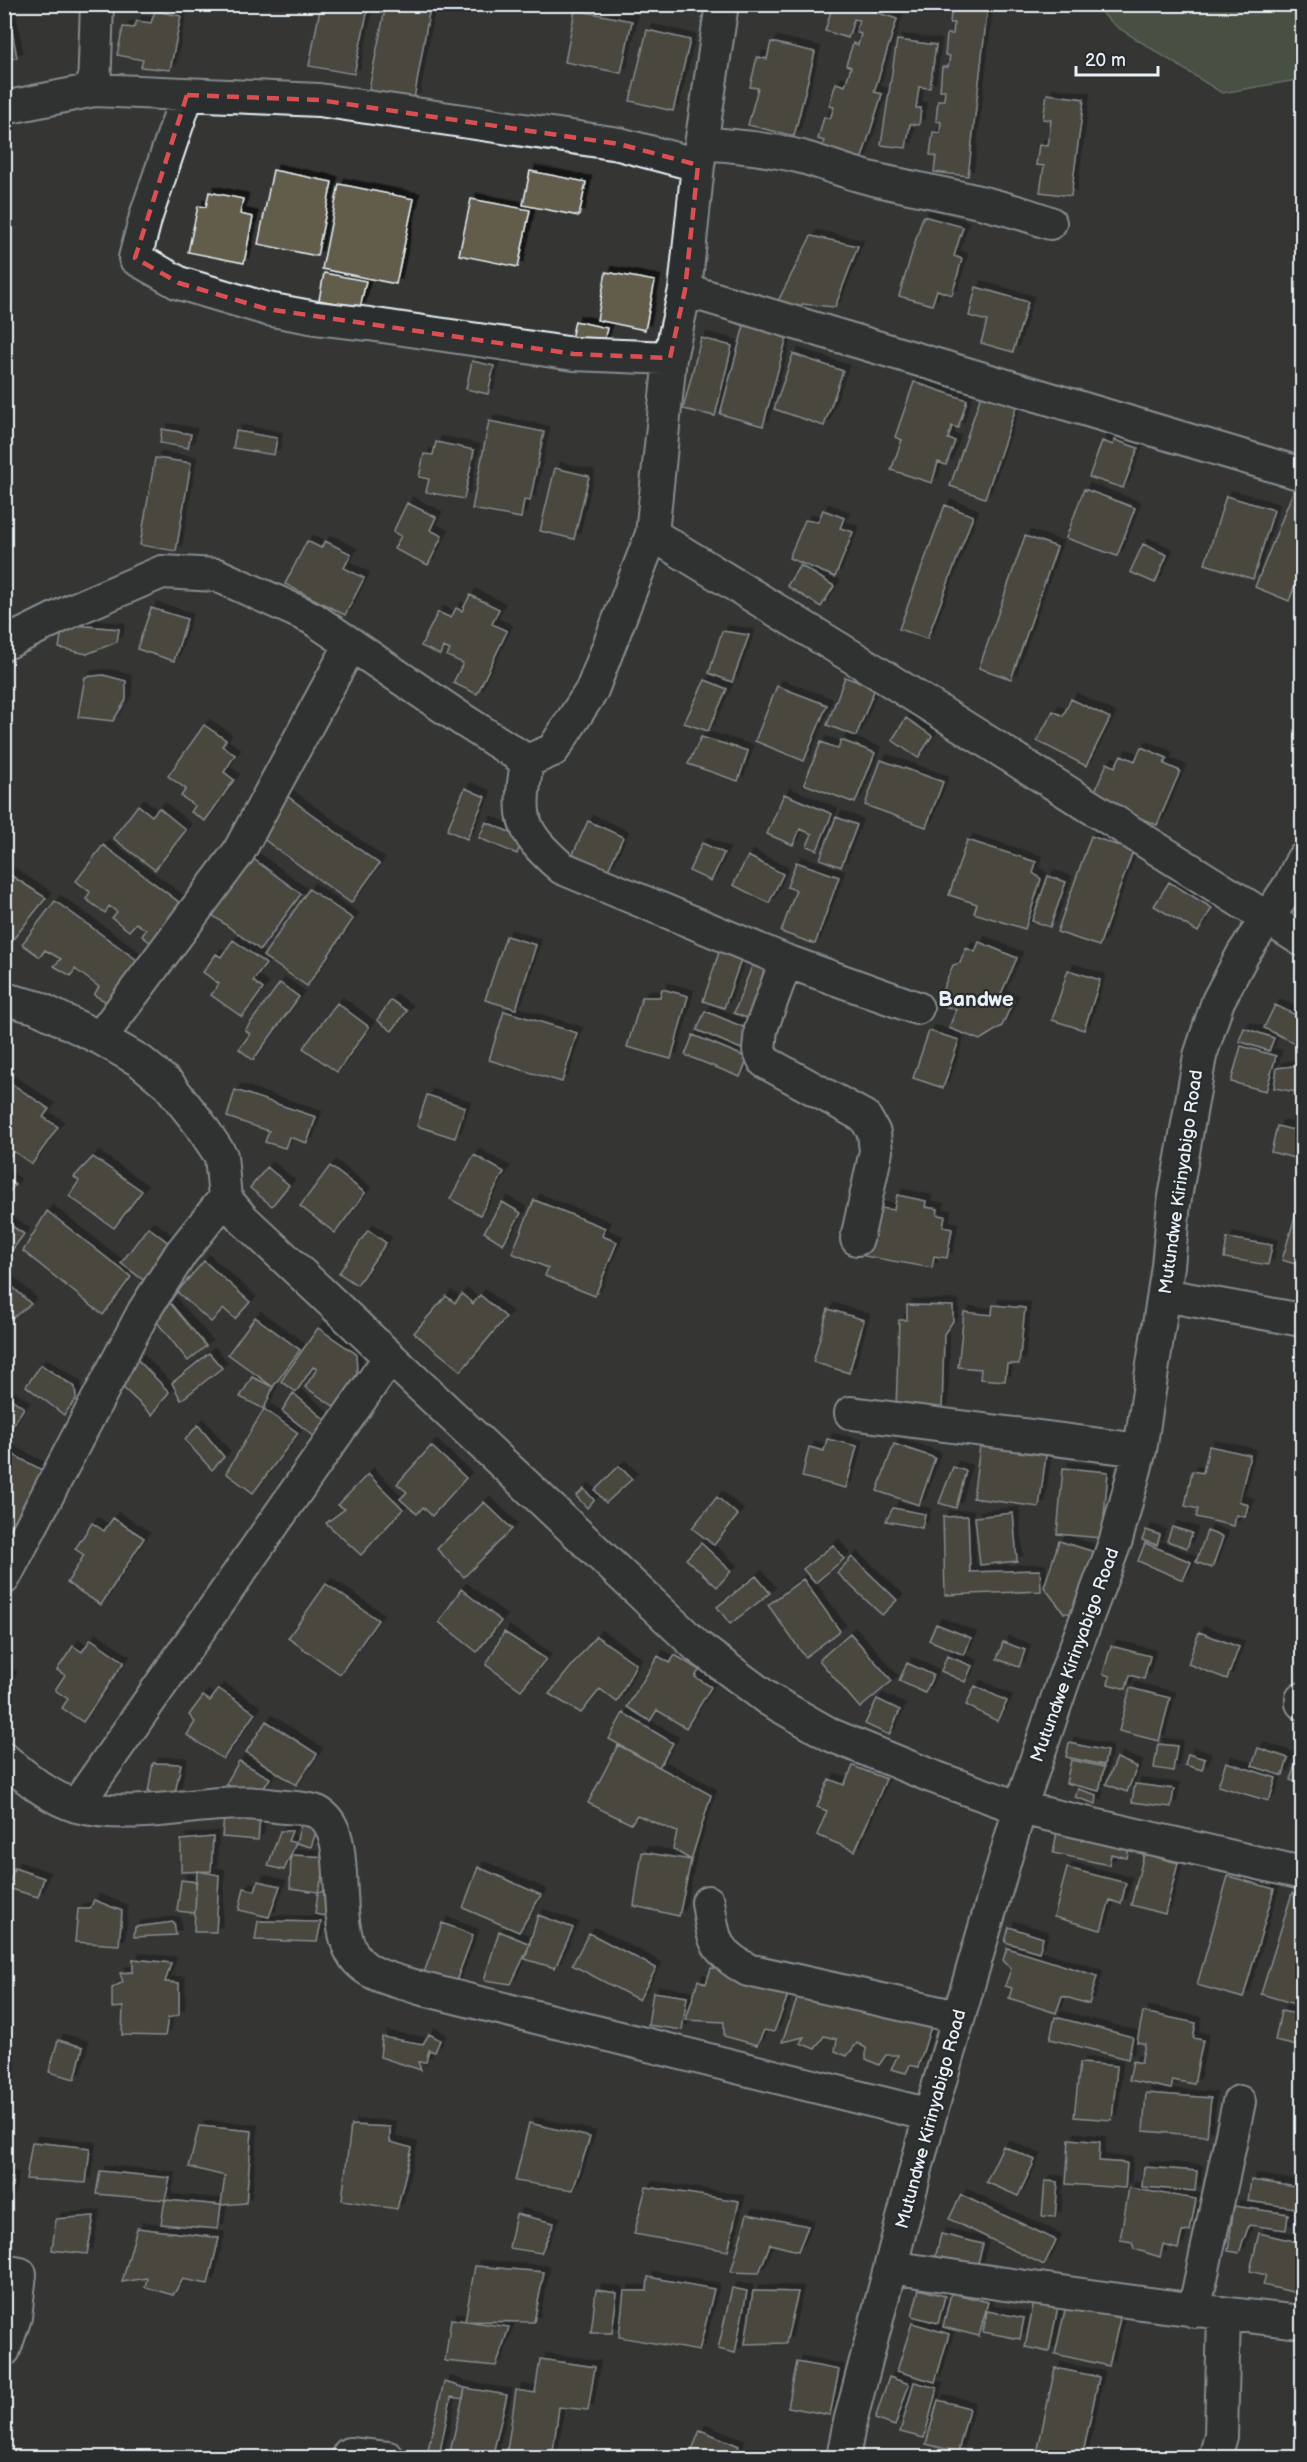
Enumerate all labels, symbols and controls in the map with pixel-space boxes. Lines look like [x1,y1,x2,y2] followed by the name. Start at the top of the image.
[1076,39,1158,77] scale bar
[1085,50,1126,71] text: 20 m
[938,987,1014,1012] district label: Bandwe
[1155,1069,1207,1295] street label: Mutundwe Kirinyabigo Road
[1026,1545,1124,1765] street label: Mutundwe Kirinyabigo Road
[892,2007,970,2231] street label: Mutundwe Kirinyabigo Road

